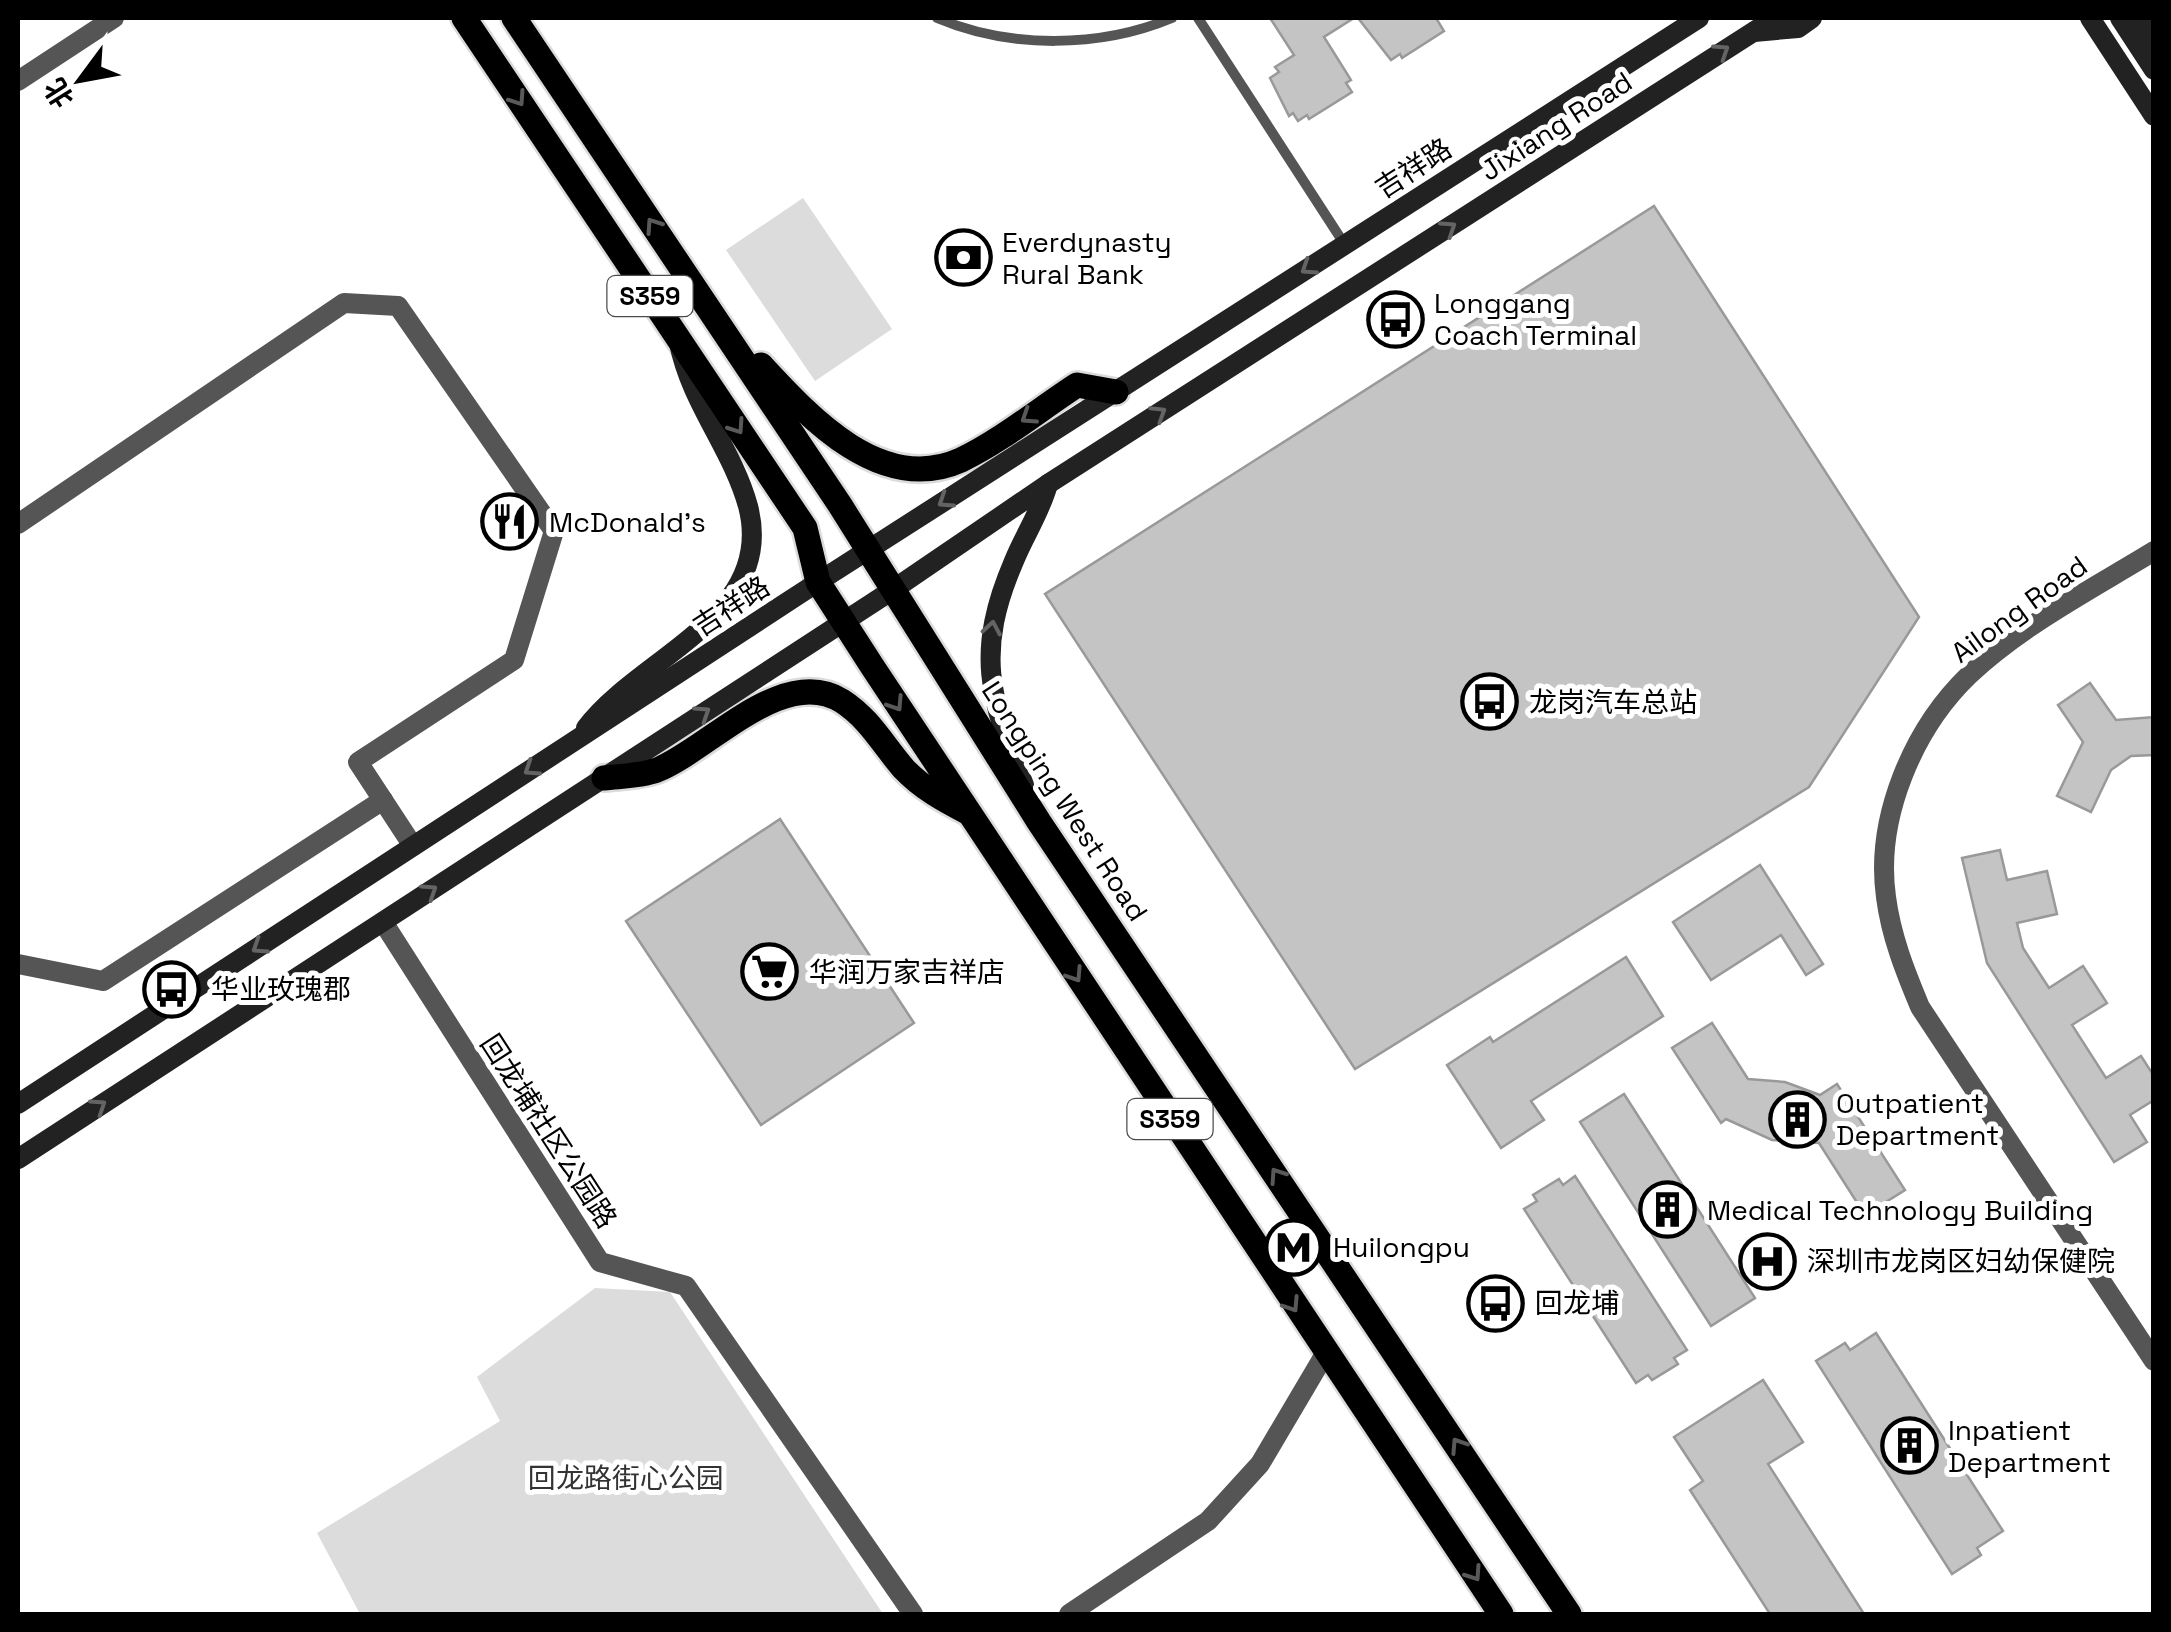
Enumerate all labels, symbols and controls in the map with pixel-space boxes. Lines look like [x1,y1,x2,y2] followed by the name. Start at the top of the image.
[30,30,130,130] north arrow
[1712,45,1730,64] one-way arrow
[1473,63,1639,189] street label: Jixiang Road
[36,72,81,115] text: 北
[506,87,524,106] one-way arrow
[1368,130,1458,206] street label: 吉祥路
[647,218,665,237] one-way arrow
[1439,221,1457,240] one-way arrow
[1002,224,1172,292] place label: Everdynasty Rural Bank
[933,228,993,288] bank icon: Everdynasty Rural Bank
[1301,256,1319,275] one-way arrow
[608,276,692,316] road number: S359
[1434,285,1637,353] place label: Longgang Coach Terminal
[1365,289,1425,349] bus stop icon: Longgang Coach Terminal
[1021,404,1039,423] one-way arrow
[1149,406,1167,425] one-way arrow
[725,416,744,434] one-way arrow
[938,488,956,507] one-way arrow
[480,492,540,552] restaurant icon: McDonald's
[549,504,706,540] place label: McDonald's
[1944,547,2094,671] street label: Ailong Road
[686,568,776,644] street label: 吉祥路
[981,620,1002,636] one-way arrow
[1460,672,1520,732] bus stop icon: 龙岗汽车总站
[974,674,1156,928] street label: Longping West Road
[1529,684,1697,720] place label: 龙岗汽车总站
[884,693,903,711] one-way arrow
[692,707,710,726] one-way arrow
[523,757,541,776] one-way arrow
[420,884,438,903] one-way arrow
[251,934,269,953] one-way arrow
[740,942,800,1002] supermarket icon: 华润万家吉祥店
[809,954,1005,990] place label: 华润万家吉祥店
[142,959,202,1019] bus stop icon: 华业玫瑰郡
[1063,964,1082,982] one-way arrow
[211,971,351,1007] place label: 华业玫瑰郡
[473,1027,625,1235] street label: 回龙埔社区公园路
[1836,1085,1999,1153] place label: Outpatient Department
[1767,1089,1827,1149] building icon: Outpatient Department
[89,1099,107,1118] one-way arrow
[1128,1099,1212,1139] road number: S359
[1271,1168,1289,1187] one-way arrow
[1638,1180,1698,1240] building icon: Medical Technology Building
[1707,1192,2093,1228] place label: Medical Technology Building
[1264,1217,1324,1277] metro station icon: Huilongpu
[1333,1229,1470,1265] place label: Huilongpu
[1738,1231,1798,1291] hospital icon: 深圳市龙岗区妇幼保健院
[1807,1243,2115,1279] place label: 深圳市龙岗区妇幼保健院
[1466,1273,1526,1333] bus stop icon: 回龙埔
[1535,1285,1619,1321] place label: 回龙埔
[1280,1294,1299,1312] one-way arrow
[1948,1412,2111,1480] place label: Inpatient Department
[1879,1416,1939,1476] building icon: Inpatient Department
[1452,1438,1470,1457] one-way arrow
[528,1460,724,1496] park label: 回龙路街心公园
[1462,1563,1480,1582] one-way arrow

